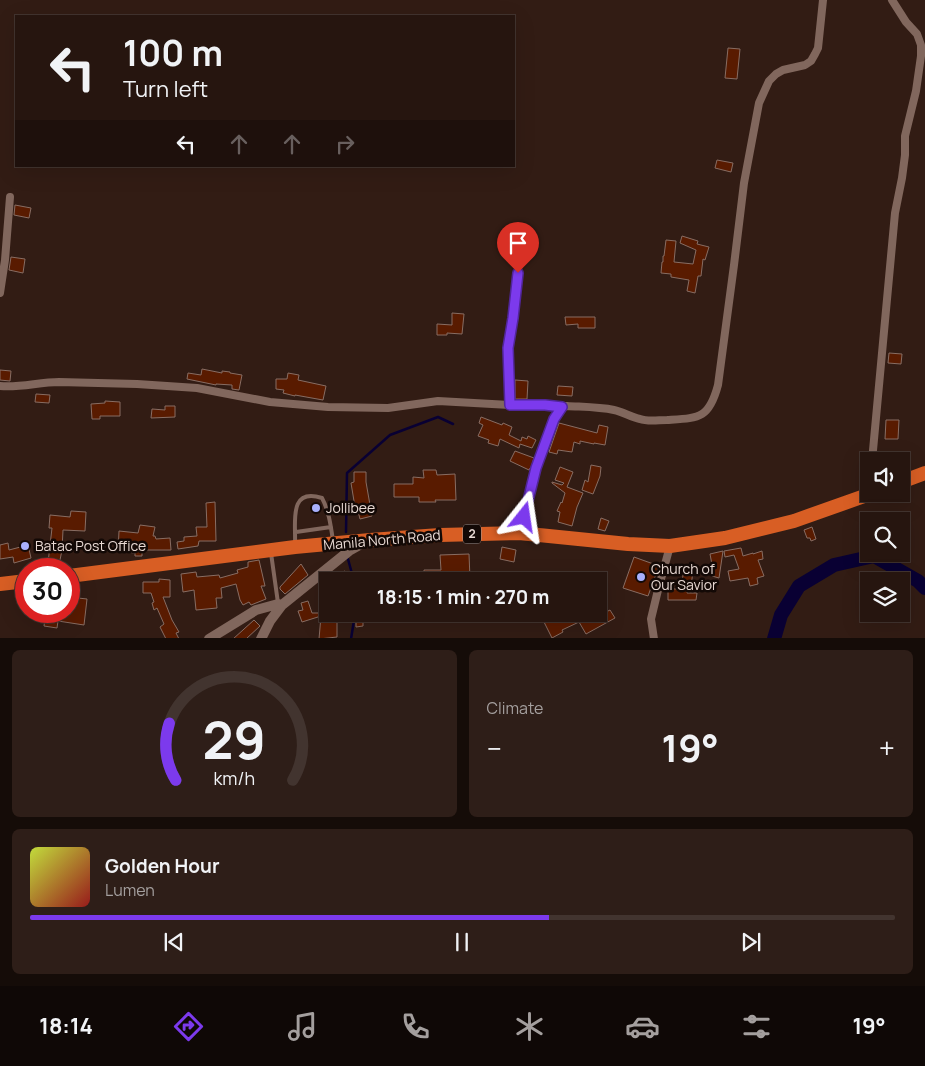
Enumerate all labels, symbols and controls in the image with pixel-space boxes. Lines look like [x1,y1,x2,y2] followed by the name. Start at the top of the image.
[123,29,223,77] text: 100 m
[40,35,105,100] icon: left
[123,74,208,104] text: Turn left
[172,130,200,158] icon: left
[225,130,253,158] icon: ahead
[278,130,306,158] icon: ahead
[331,130,359,158] icon: right
[497,222,539,273] pin
[504,229,532,257] icon: arrive
[860,452,910,622] map controls
[860,452,910,502] button: sound
[497,490,549,542] position arrow
[326,498,375,517] place label: Jollibee
[310,502,322,514] marker: Jollibee
[860,512,910,562] button: search
[463,524,481,544] road number: 2
[322,525,441,554] street label: Manila North Road
[35,536,146,555] place label: Batac Post Office
[19,540,31,552] marker: Batac Post Office
[15,558,80,623] speed limit sign: 30
[651,559,717,594] place label: Church of Our Savior
[635,571,647,583] marker: Church of Our Savior
[860,572,910,622] button: layers
[377,584,549,610] text: 18:15 · 1 min · 270 m
[487,697,543,719] text: Climate
[203,704,266,775] text: 29
[662,721,719,773] text: 19°
[487,729,502,767] text: −
[879,729,895,767] text: +
[213,766,255,790] text: km/h
[105,853,219,879] text: Golden Hour
[105,879,155,901] text: Lumen
[160,928,188,956] icon: previous
[448,928,476,956] icon: pause
[737,928,765,956] icon: next
[171,1009,206,1044] icon: directions
[285,1009,320,1044] icon: music
[398,1009,433,1044] icon: phone
[512,1009,547,1044] icon: climate
[625,1009,660,1044] icon: car
[739,1009,774,1044] icon: filters
[39,1011,93,1041] text: 18:14
[852,1011,886,1041] text: 19°

